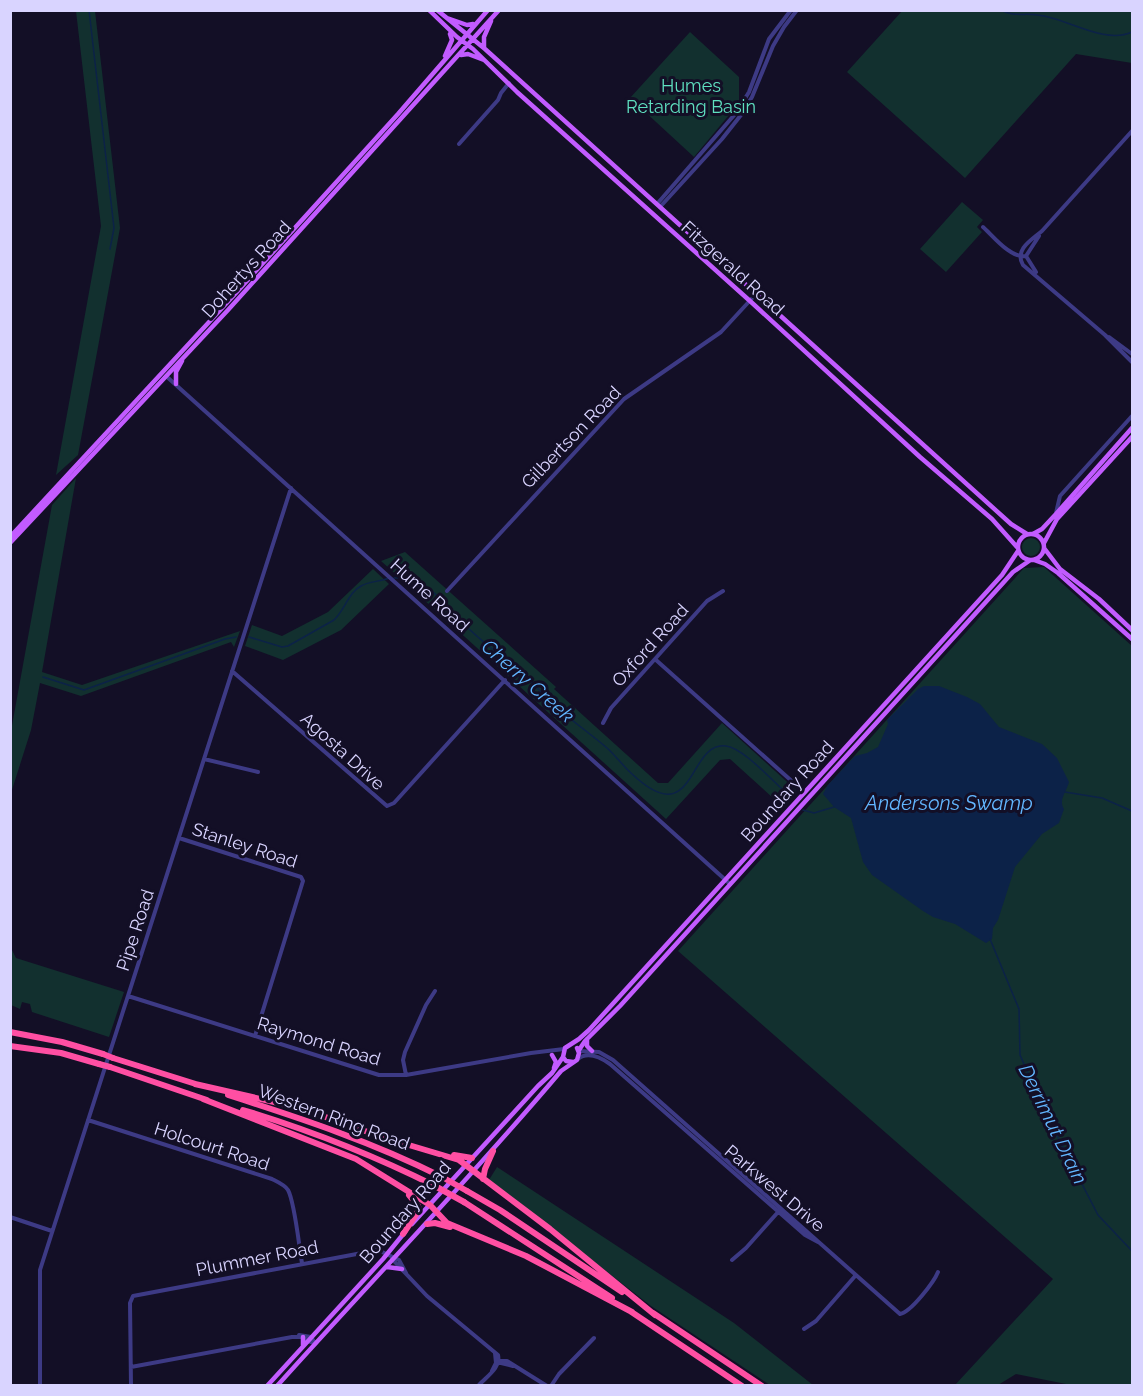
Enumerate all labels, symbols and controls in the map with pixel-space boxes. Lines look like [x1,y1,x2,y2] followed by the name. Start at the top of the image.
[626,75,756,117] park label: Humes Retarding Basin
[197,216,295,322] street label: Dohertys Road
[677,216,789,320] street label: Fitzgerald Road
[517,382,625,492] street label: Gilbertson Road
[386,554,474,636] street label: Hume Road
[607,599,693,691] street label: Oxford Road
[477,634,579,728] water label: Cherry Creek
[297,708,390,794] street label: Agosta Drive
[736,736,838,846] street label: Boundary Road
[864,791,1033,815] water label: Andersons Swamp
[190,818,300,872] street label: Stanley Road
[112,887,158,973] street label: Pipe Road
[255,1012,383,1070] street label: Raymond Road
[1014,1060,1092,1188] water label: Derrimut Drain
[255,1080,413,1154] street label: Western Ring Road
[152,1117,272,1175] street label: Holcourt Road
[721,1140,830,1236] street label: Parkwest Drive
[355,1157,455,1267] street label: Boundary Road
[194,1236,320,1280] street label: Plummer Road

